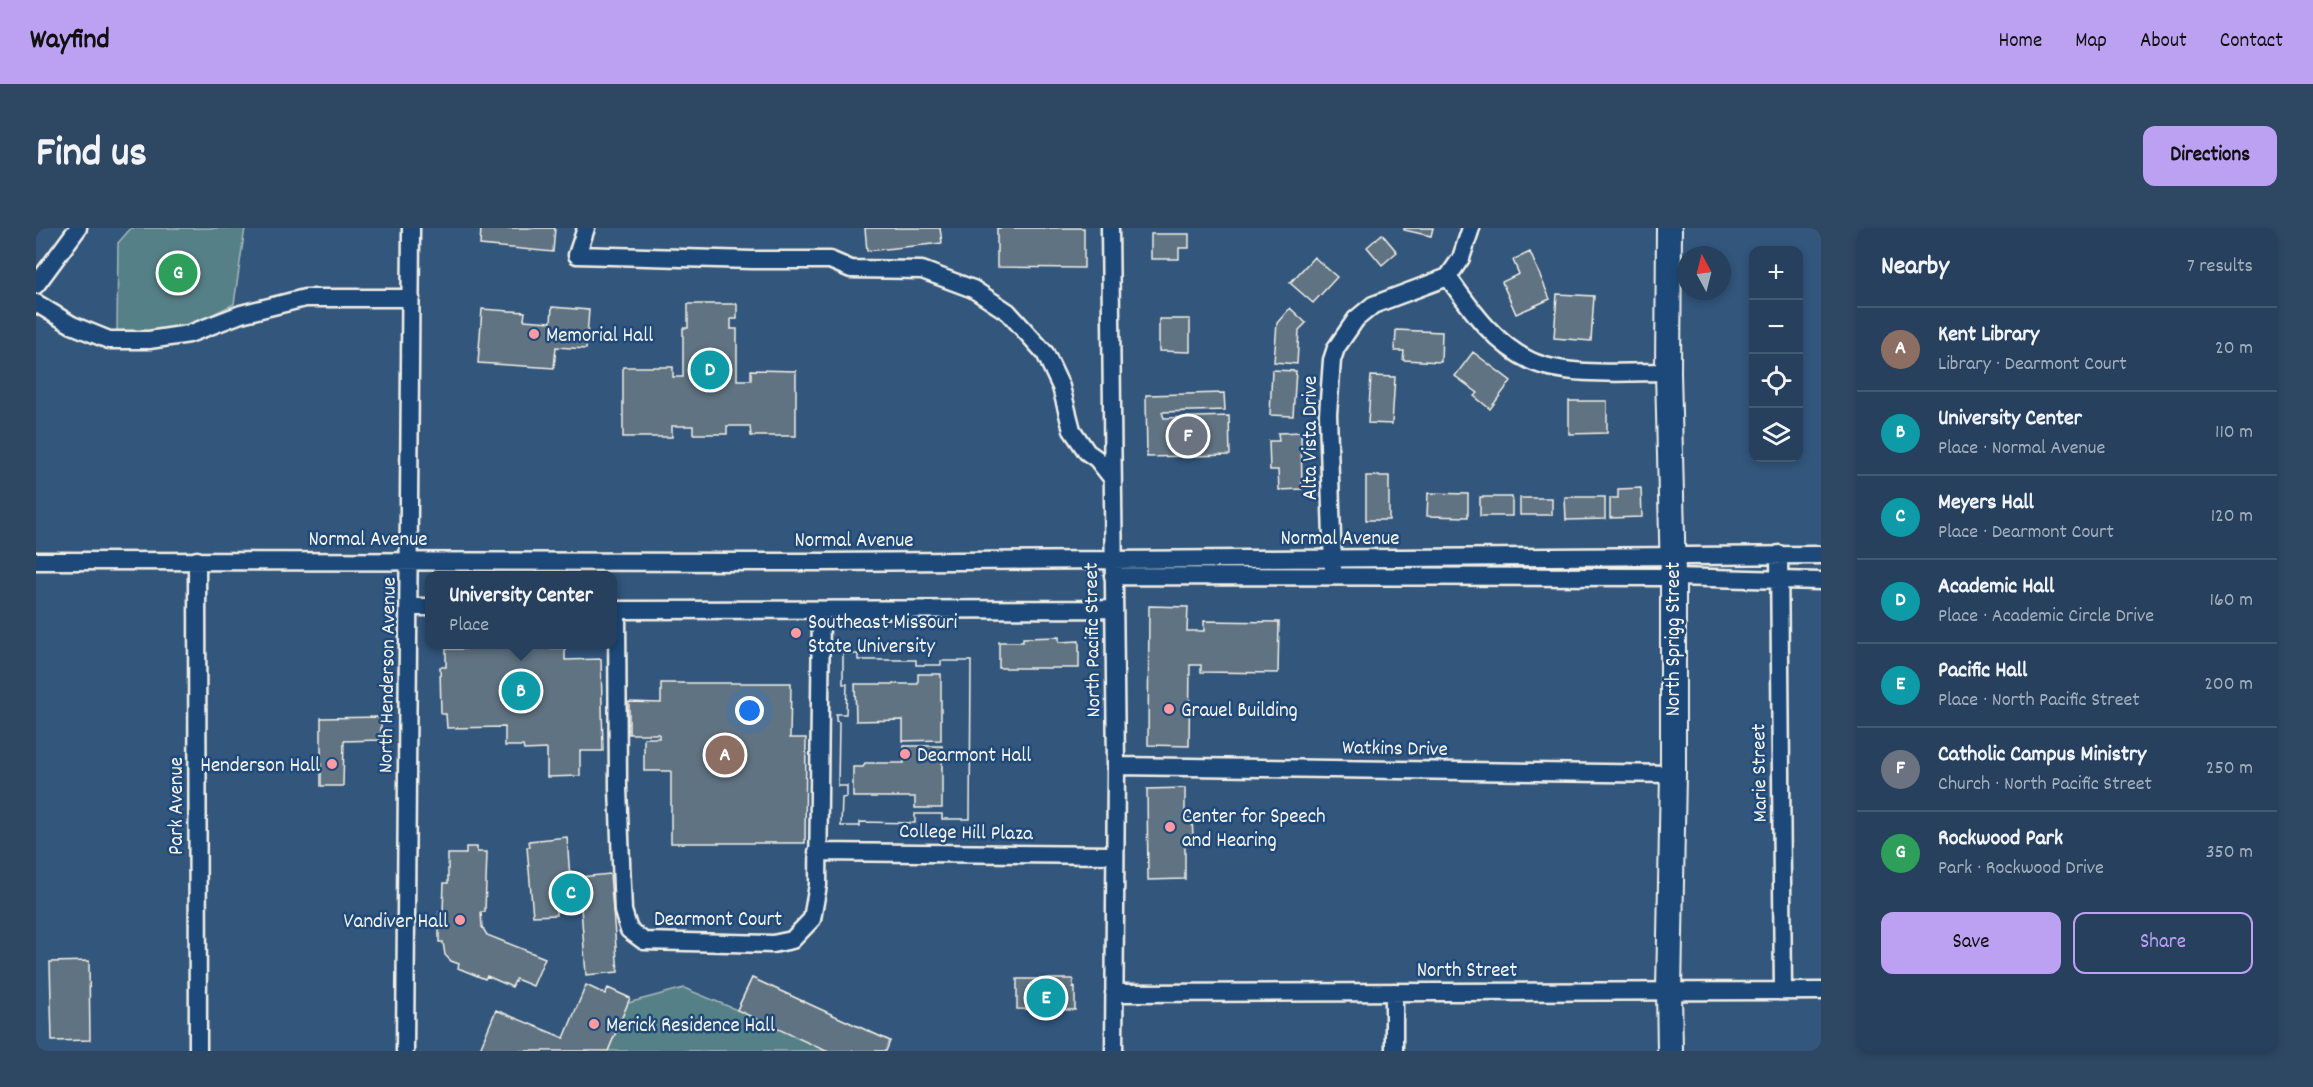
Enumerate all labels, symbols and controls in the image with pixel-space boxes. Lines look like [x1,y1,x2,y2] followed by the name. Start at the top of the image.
[30,22,110,62] text: Wayfind
[1998,27,2042,57] text: Home
[2075,27,2107,57] text: Map
[2140,27,2187,57] text: About
[2220,27,2283,57] text: Contact
[36,126,147,186] text: Find us
[2143,126,2277,186] button: Directions
[1677,246,1731,300] north arrow
[1749,246,1803,462] map controls
[1749,246,1803,300] button: +
[1881,249,1949,286] text: Nearby
[158,250,198,296] pin: G
[2187,253,2253,281] text: 7 results
[1749,300,1803,354] button: −
[1938,320,2039,351] text: Kent Library
[546,322,653,352] place label: Memorial Hall
[527,327,541,341] marker: Memorial Hall
[1895,335,1906,363] text: A
[2215,335,2253,363] text: 20 m
[690,348,730,392] pin: D
[1938,351,2127,379] text: Library · Dearmont Court
[1749,354,1803,408] button: locate
[1297,376,1327,500] street label: Alta Vista Drive
[1938,404,2082,435] text: University Center
[1749,408,1803,462] button: layers
[1168,414,1208,458] pin: F
[1896,419,1905,447] text: B
[2215,419,2253,447] text: 110 m
[1938,435,2105,463] text: Place · Normal Avenue
[1938,488,2034,519] text: Meyers Hall
[1896,503,1905,531] text: C
[2211,503,2253,531] text: 120 m
[1938,519,2114,547] text: Place · Dearmont Court
[1280,525,1400,555] street label: Normal Avenue
[308,526,428,556] street label: Normal Avenue
[794,527,914,557] street label: Normal Avenue
[1078,562,1110,718] street label: North Pacific Street
[1660,562,1690,716] street label: North Sprigg Street
[425,571,617,649] popup
[1938,572,2054,603] text: Academic Hall
[372,577,406,774] street label: North Henderson Avenue
[449,581,593,612] text: University Center
[1895,587,1906,615] text: D
[2210,587,2253,615] text: 160 m
[1938,603,2154,631] text: Place · Academic Circle Drive
[808,609,958,663] place label: Southeast Missouri State University
[449,612,489,640] text: Place
[789,626,803,640] marker: Southeast Missouri State University
[1938,656,2027,687] text: Pacific Hall
[502,668,540,714] pin: B
[1896,671,1905,699] text: E
[2204,671,2253,699] text: 200 m
[1938,687,2140,715] text: Place · North Pacific Street
[735,696,764,725] your location
[1181,697,1298,727] place label: Grauel Building
[1162,702,1176,716] marker: Grauel Building
[1745,723,1777,823] street label: Marie Street
[706,732,744,778] pin: A
[1342,734,1448,766] street label: Watkins Drive
[1938,740,2146,771] text: Catholic Campus Ministry
[917,742,1031,772] place label: Dearmont Hall
[898,747,912,761] marker: Dearmont Hall
[200,752,320,782] place label: Henderson Hall
[1896,755,1905,783] text: F
[2206,755,2253,783] text: 250 m
[163,757,193,855] street label: Park Avenue
[325,757,339,771] marker: Henderson Hall
[1938,771,2152,799] text: Church · North Pacific Street
[1182,803,1326,857] place label: Center for Speech and Hearing
[899,818,1034,850] street label: College Hill Plaza
[1163,820,1177,834] marker: Center for Speech and Hearing
[1938,824,2063,855] text: Rockwood Park
[1895,839,1906,867] text: G
[2206,839,2253,867] text: 350 m
[1938,855,2104,883] text: Park · Rockwood Drive
[552,870,590,916] pin: C
[654,906,782,936] street label: Dearmont Court
[343,908,448,938] place label: Vandiver Hall
[1881,912,2061,974] button: Save
[2073,912,2253,974] button: Share
[453,913,467,927] marker: Vandiver Hall
[1417,957,1518,987] street label: North Street
[1026,976,1066,1020] pin: E
[606,1012,775,1042] place label: Merick Residence Hall
[587,1017,601,1031] marker: Merick Residence Hall

